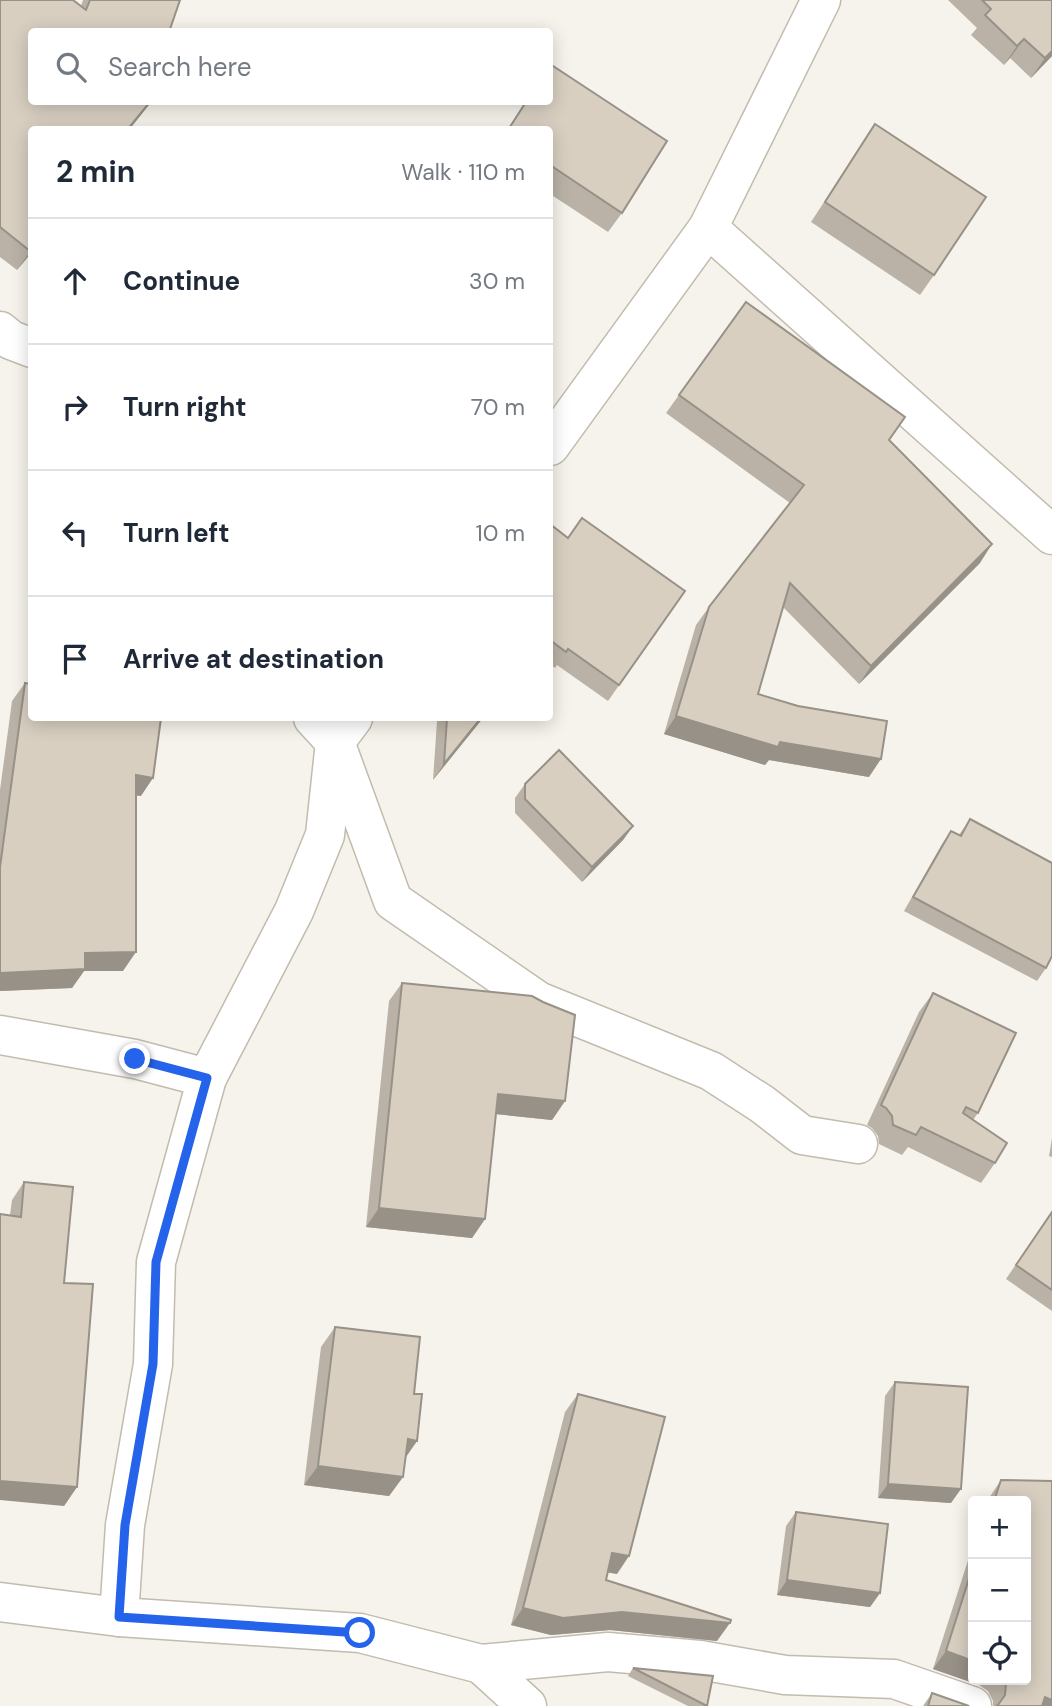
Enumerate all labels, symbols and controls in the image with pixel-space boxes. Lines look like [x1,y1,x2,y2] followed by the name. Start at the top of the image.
[28,28,553,105] search box
[52,48,90,86] icon: search
[108,50,251,84] text: Search here
[56,152,135,191] text: 2 min
[401,157,525,187] text: Walk · 110 m
[56,262,94,300] icon: ahead
[123,264,240,298] text: Continue
[469,266,525,296] text: 30 m
[56,388,94,426] icon: right
[123,390,247,424] text: Turn right
[471,392,525,422] text: 70 m
[56,514,94,552] icon: left
[123,516,230,550] text: Turn left
[475,518,525,548] text: 10 m
[56,640,94,678] icon: arrive
[123,642,384,676] text: Arrive at destination
[119,1043,150,1074] route end
[968,1496,1031,1685] map controls
[968,1496,1031,1559] button: +
[968,1559,1031,1622] button: −
[344,1617,375,1648] route start
[968,1622,1031,1685] button: locate

